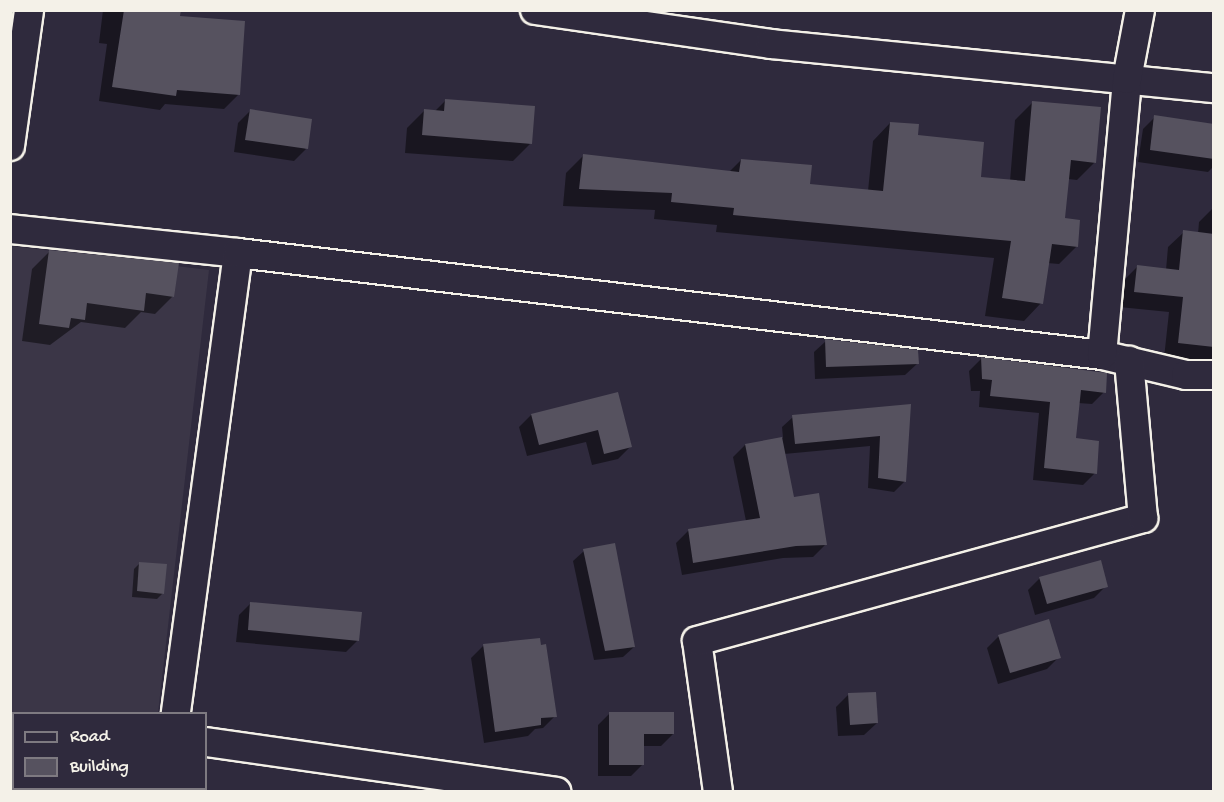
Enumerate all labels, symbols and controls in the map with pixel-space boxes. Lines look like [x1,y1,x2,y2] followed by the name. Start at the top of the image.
[12,712,207,790] legend
[70,727,109,748] text: Road
[70,757,129,778] text: Building

